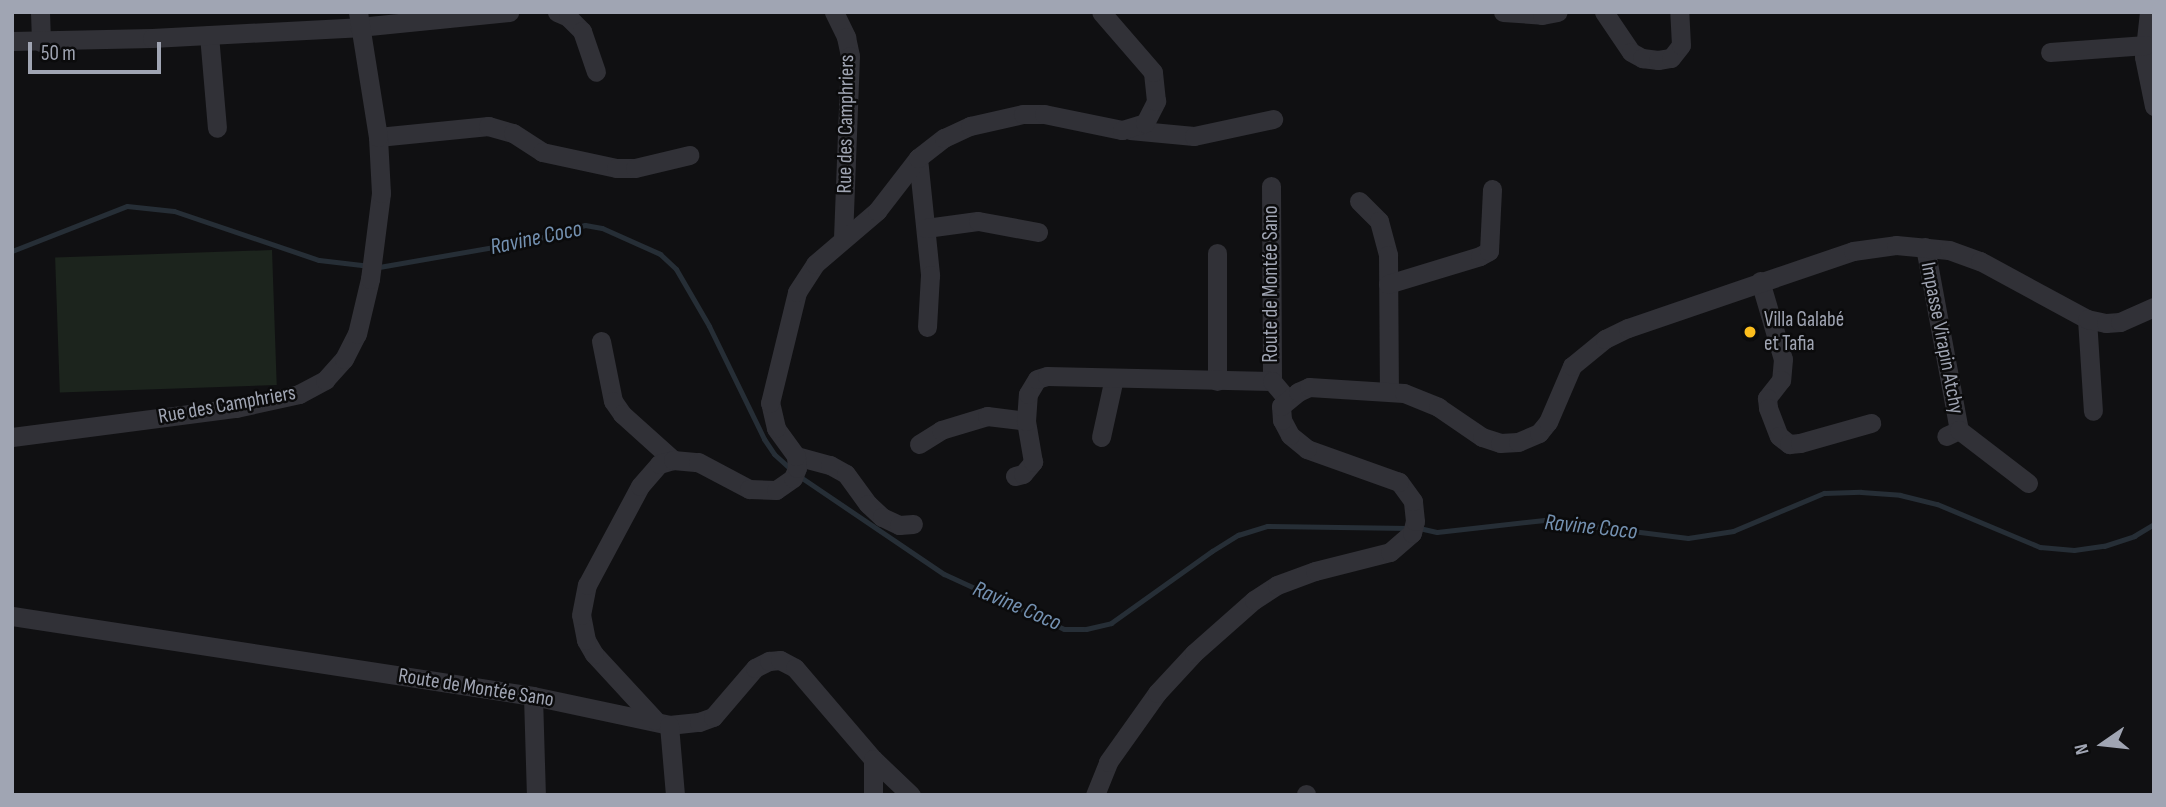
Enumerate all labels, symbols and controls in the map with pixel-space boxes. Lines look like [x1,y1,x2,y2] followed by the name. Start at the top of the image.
[32,28,164,72] scale bar
[41,41,76,66] text: 50 m
[832,54,860,194] street label: Rue des Camphriers
[1258,205,1284,363] street label: Route de Montée Sano
[488,215,584,261] water label: Ravine Coco
[1915,260,1969,416] street label: Impasse Virapin Atchy
[1764,307,1844,357] place label: Villa Galabé et Tafia
[1742,324,1758,340] marker: Villa Galabé et Tafia
[156,381,298,429] street label: Rue des Camphriers
[1543,508,1639,546] water label: Ravine Coco
[969,575,1065,637] water label: Ravine Coco
[396,663,556,713] street label: Route de Montée Sano
[2068,709,2138,779] north arrow
[2070,741,2095,757] text: N

